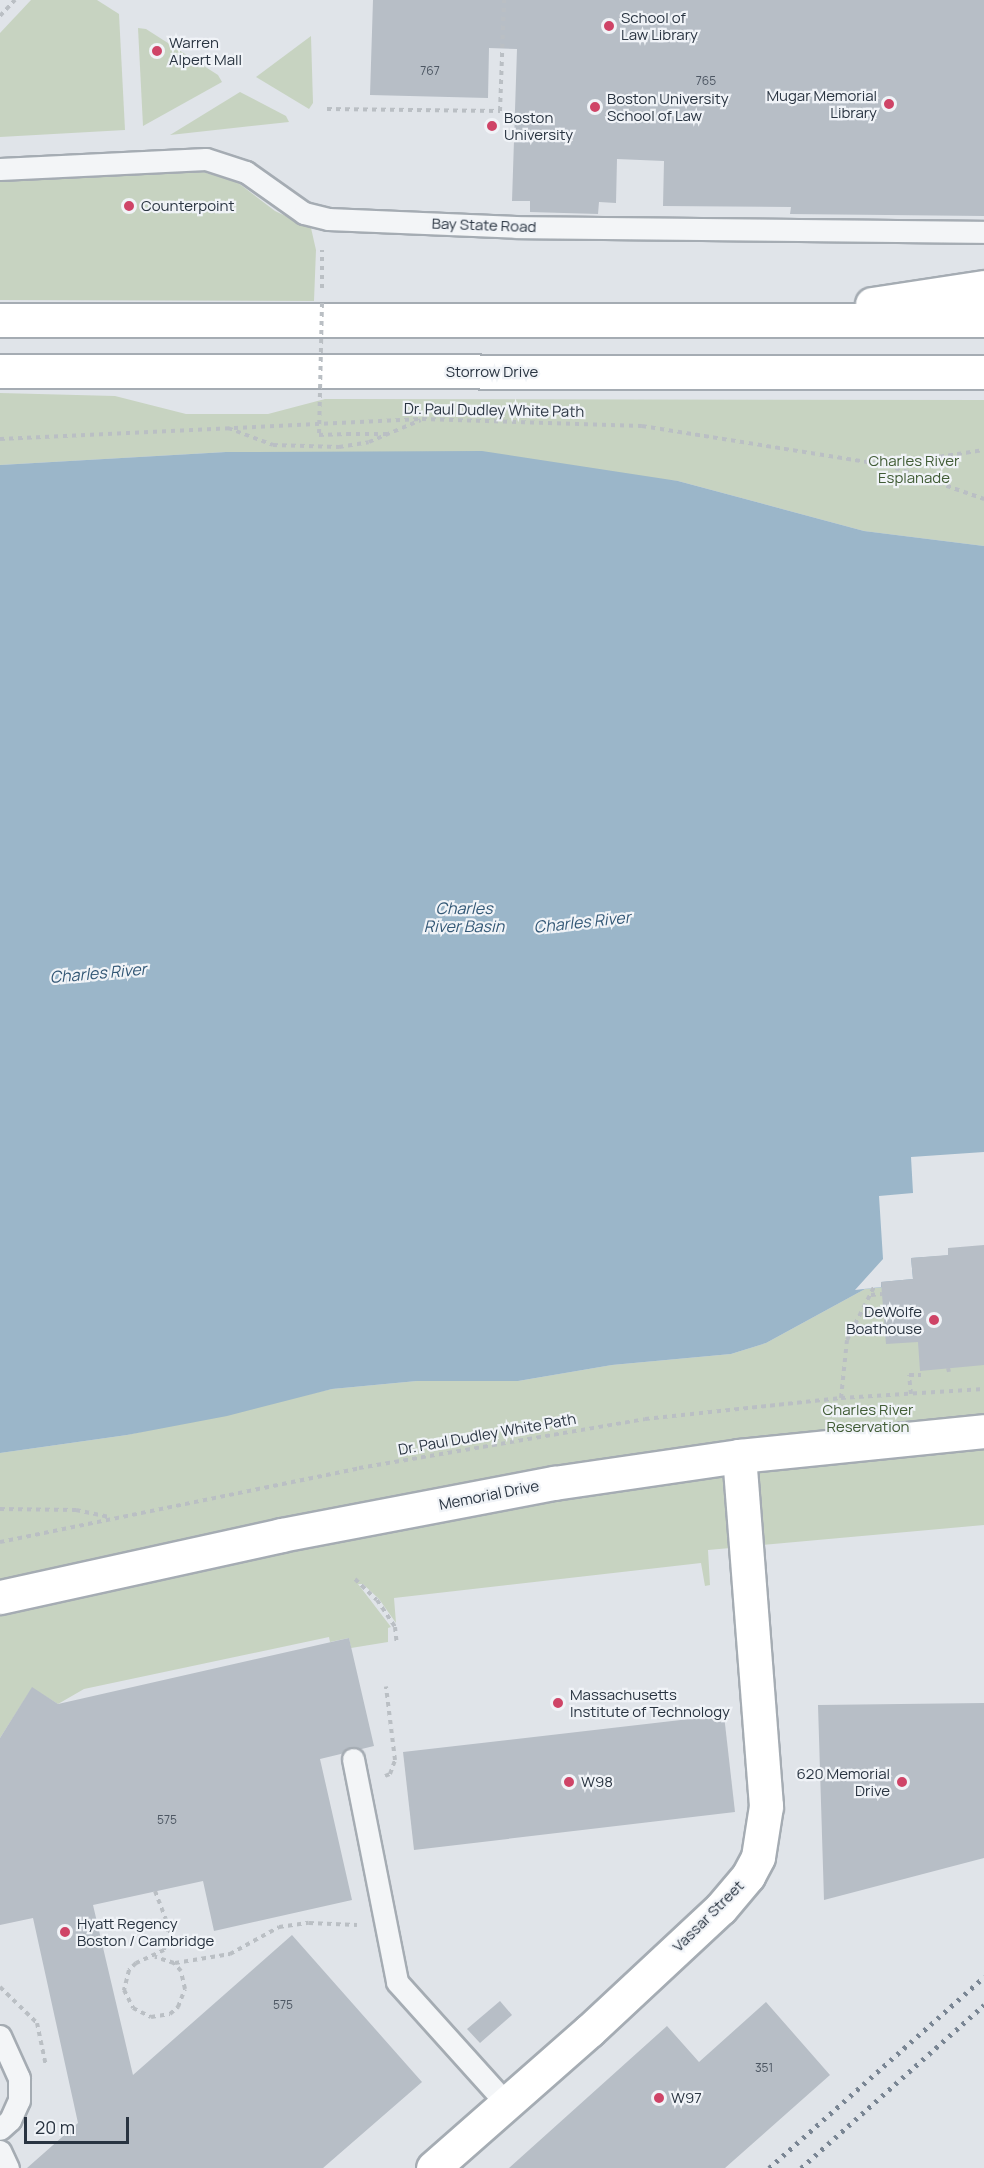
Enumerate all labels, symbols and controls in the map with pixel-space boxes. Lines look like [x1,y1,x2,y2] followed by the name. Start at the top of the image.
[621,8,698,43] place label: School of Law Library
[602,19,616,33] marker: School of Law Library
[169,33,242,68] place label: Warren Alpert Mall
[150,44,164,58] marker: Warren Alpert Mall
[420,64,440,78] house number: 767
[696,74,716,88] house number: 765
[766,86,877,121] place label: Mugar Memorial Library
[607,89,729,124] place label: Boston University School of Law
[882,97,896,111] marker: Mugar Memorial Library
[588,100,602,114] marker: Boston University School of Law
[504,108,573,143] place label: Boston University
[485,119,499,133] marker: Boston University
[141,197,234,215] place label: Counterpoint
[122,199,136,213] marker: Counterpoint
[431,214,537,236] street label: Bay State Road
[446,363,538,381] street label: Storrow Drive
[404,399,584,421] street label: Dr. Paul Dudley White Path
[869,451,959,486] park label: Charles River Esplanade
[424,898,504,936] water label: Charles River Basin
[533,907,631,937] water label: Charles River
[49,959,147,987] water label: Charles River
[846,1302,922,1337] place label: DeWolfe Boathouse
[927,1313,941,1327] marker: DeWolfe Boathouse
[823,1400,913,1435] park label: Charles River Reservation
[397,1409,577,1459] street label: Dr. Paul Dudley White Path
[437,1476,541,1514] street label: Memorial Drive
[570,1685,730,1720] place label: Massachusetts Institute of Technology
[551,1696,565,1710] marker: Massachusetts Institute of Technology
[797,1764,890,1799] place label: 620 Memorial Drive
[581,1773,613,1791] place label: W98
[562,1775,576,1789] marker: W98
[895,1775,909,1789] marker: 620 Memorial Drive
[157,1813,177,1827] house number: 575
[669,1877,747,1955] street label: Vassar Street
[77,1914,214,1949] place label: Hyatt Regency Boston / Cambridge
[58,1925,72,1939] marker: Hyatt Regency Boston / Cambridge
[273,1998,293,2012] house number: 575
[755,2061,773,2075] house number: 351
[671,2089,702,2107] place label: W97
[652,2091,666,2105] marker: W97
[27,2105,132,2143] scale bar
[35,2115,75,2139] text: 20 m

